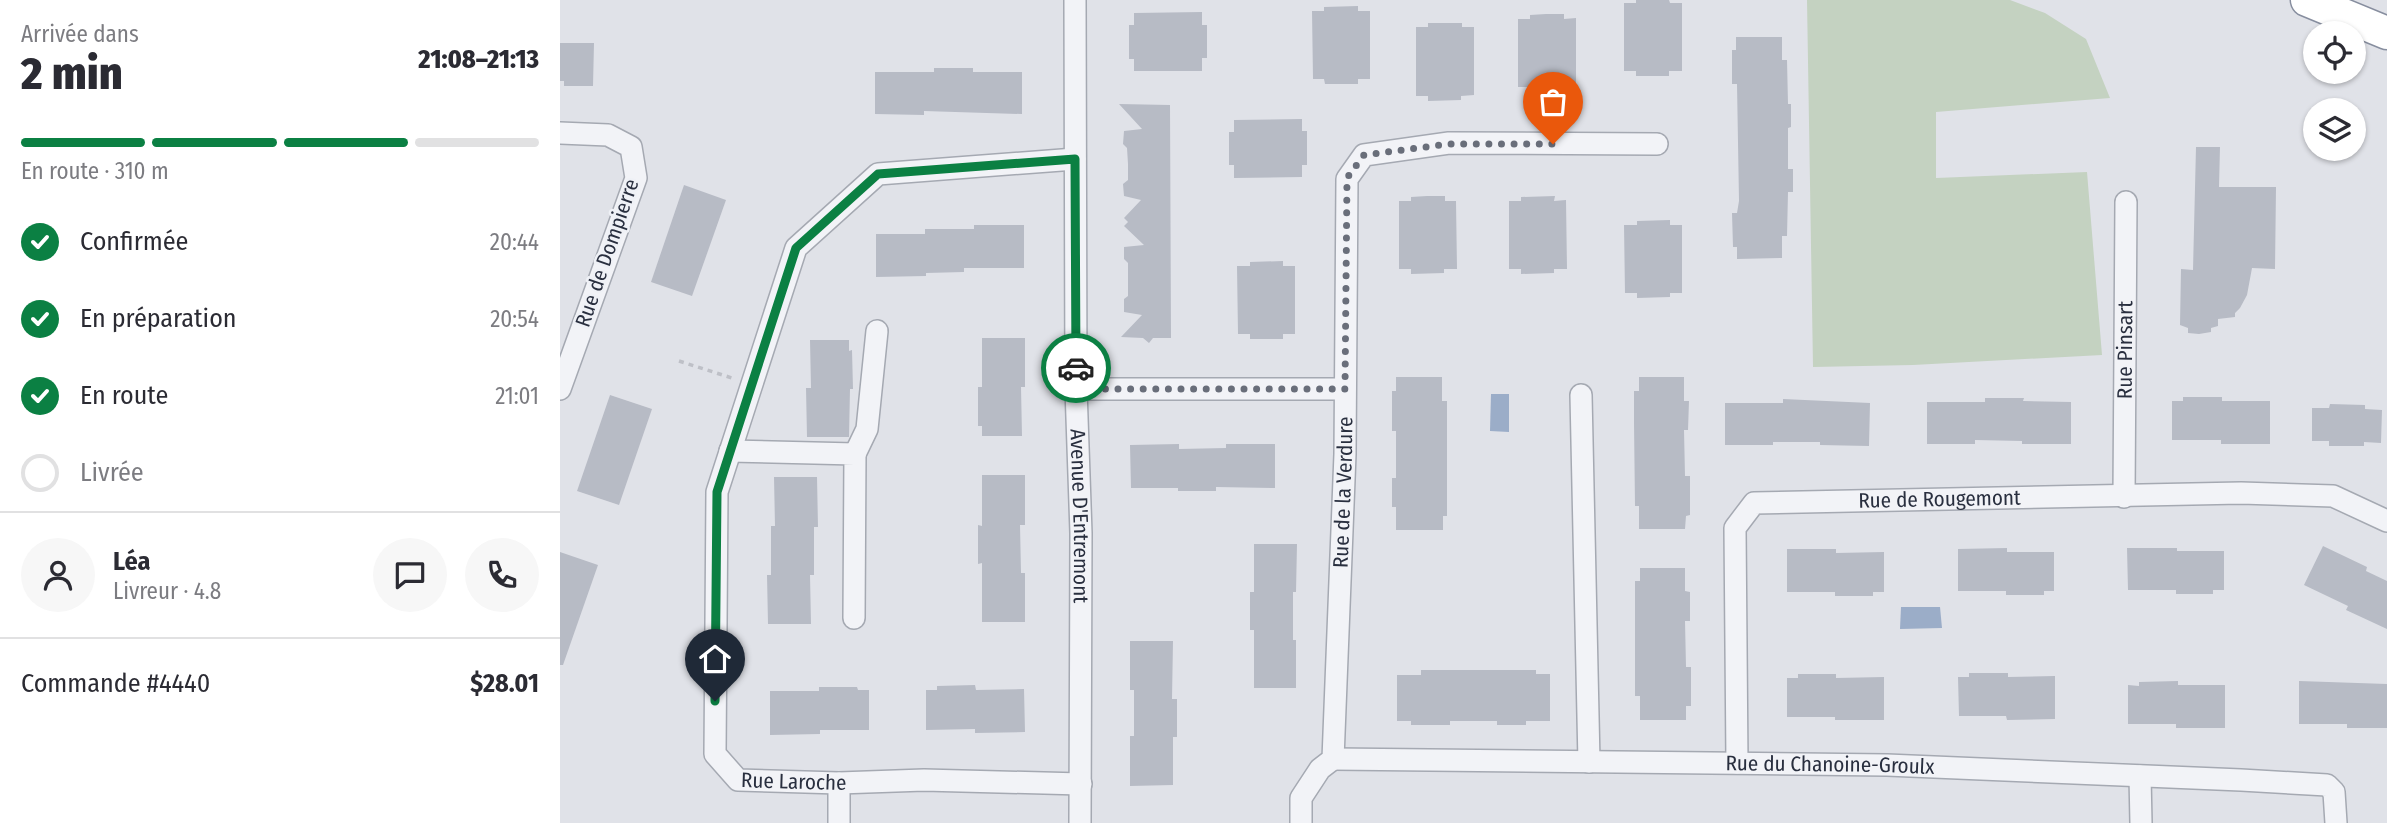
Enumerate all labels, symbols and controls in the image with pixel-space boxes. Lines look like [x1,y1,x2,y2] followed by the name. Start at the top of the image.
[21,20,139,48] text: Arrivée dans
[2303,21,2366,161] map controls
[2303,21,2366,84] button: locate
[418,44,539,75] text: 21:08–21:13
[21,46,123,101] text: 2 min
[1523,72,1583,144] pin
[1534,83,1572,121] icon: bag
[2303,98,2366,161] button: layers
[21,157,169,185] text: En route · 310 m
[569,175,645,331] street label: Rue de Dompierre
[21,223,59,261] icon: check
[80,226,188,257] text: Confirmée
[490,228,539,256] text: 20:44
[21,300,59,338] icon: check
[2112,301,2138,399] street label: Rue Pinsart
[80,303,237,334] text: En préparation
[490,305,539,333] text: 20:54
[1041,333,1111,403] courier
[1057,349,1095,387] icon: car
[21,377,59,415] icon: check
[80,380,168,411] text: En route
[495,382,539,410] text: 21:01
[1328,416,1358,569] street label: Rue de la Verdure
[1064,428,1094,603] street label: Avenue D'Entremont
[80,457,144,488] text: Livrée
[1858,485,2021,514] street label: Rue de Rougemont
[21,538,95,612] button: person
[373,538,447,612] button: chat
[465,538,539,612] button: phone
[113,546,150,577] text: Léa
[113,577,221,605] text: Livreur · 4.8
[685,629,745,701] pin
[696,640,734,678] icon: home
[21,668,210,699] text: Commande #4440
[470,668,539,699] text: $28.01
[1725,750,1936,780] street label: Rue du Chanoine-Groulx
[741,767,847,796] street label: Rue Laroche

